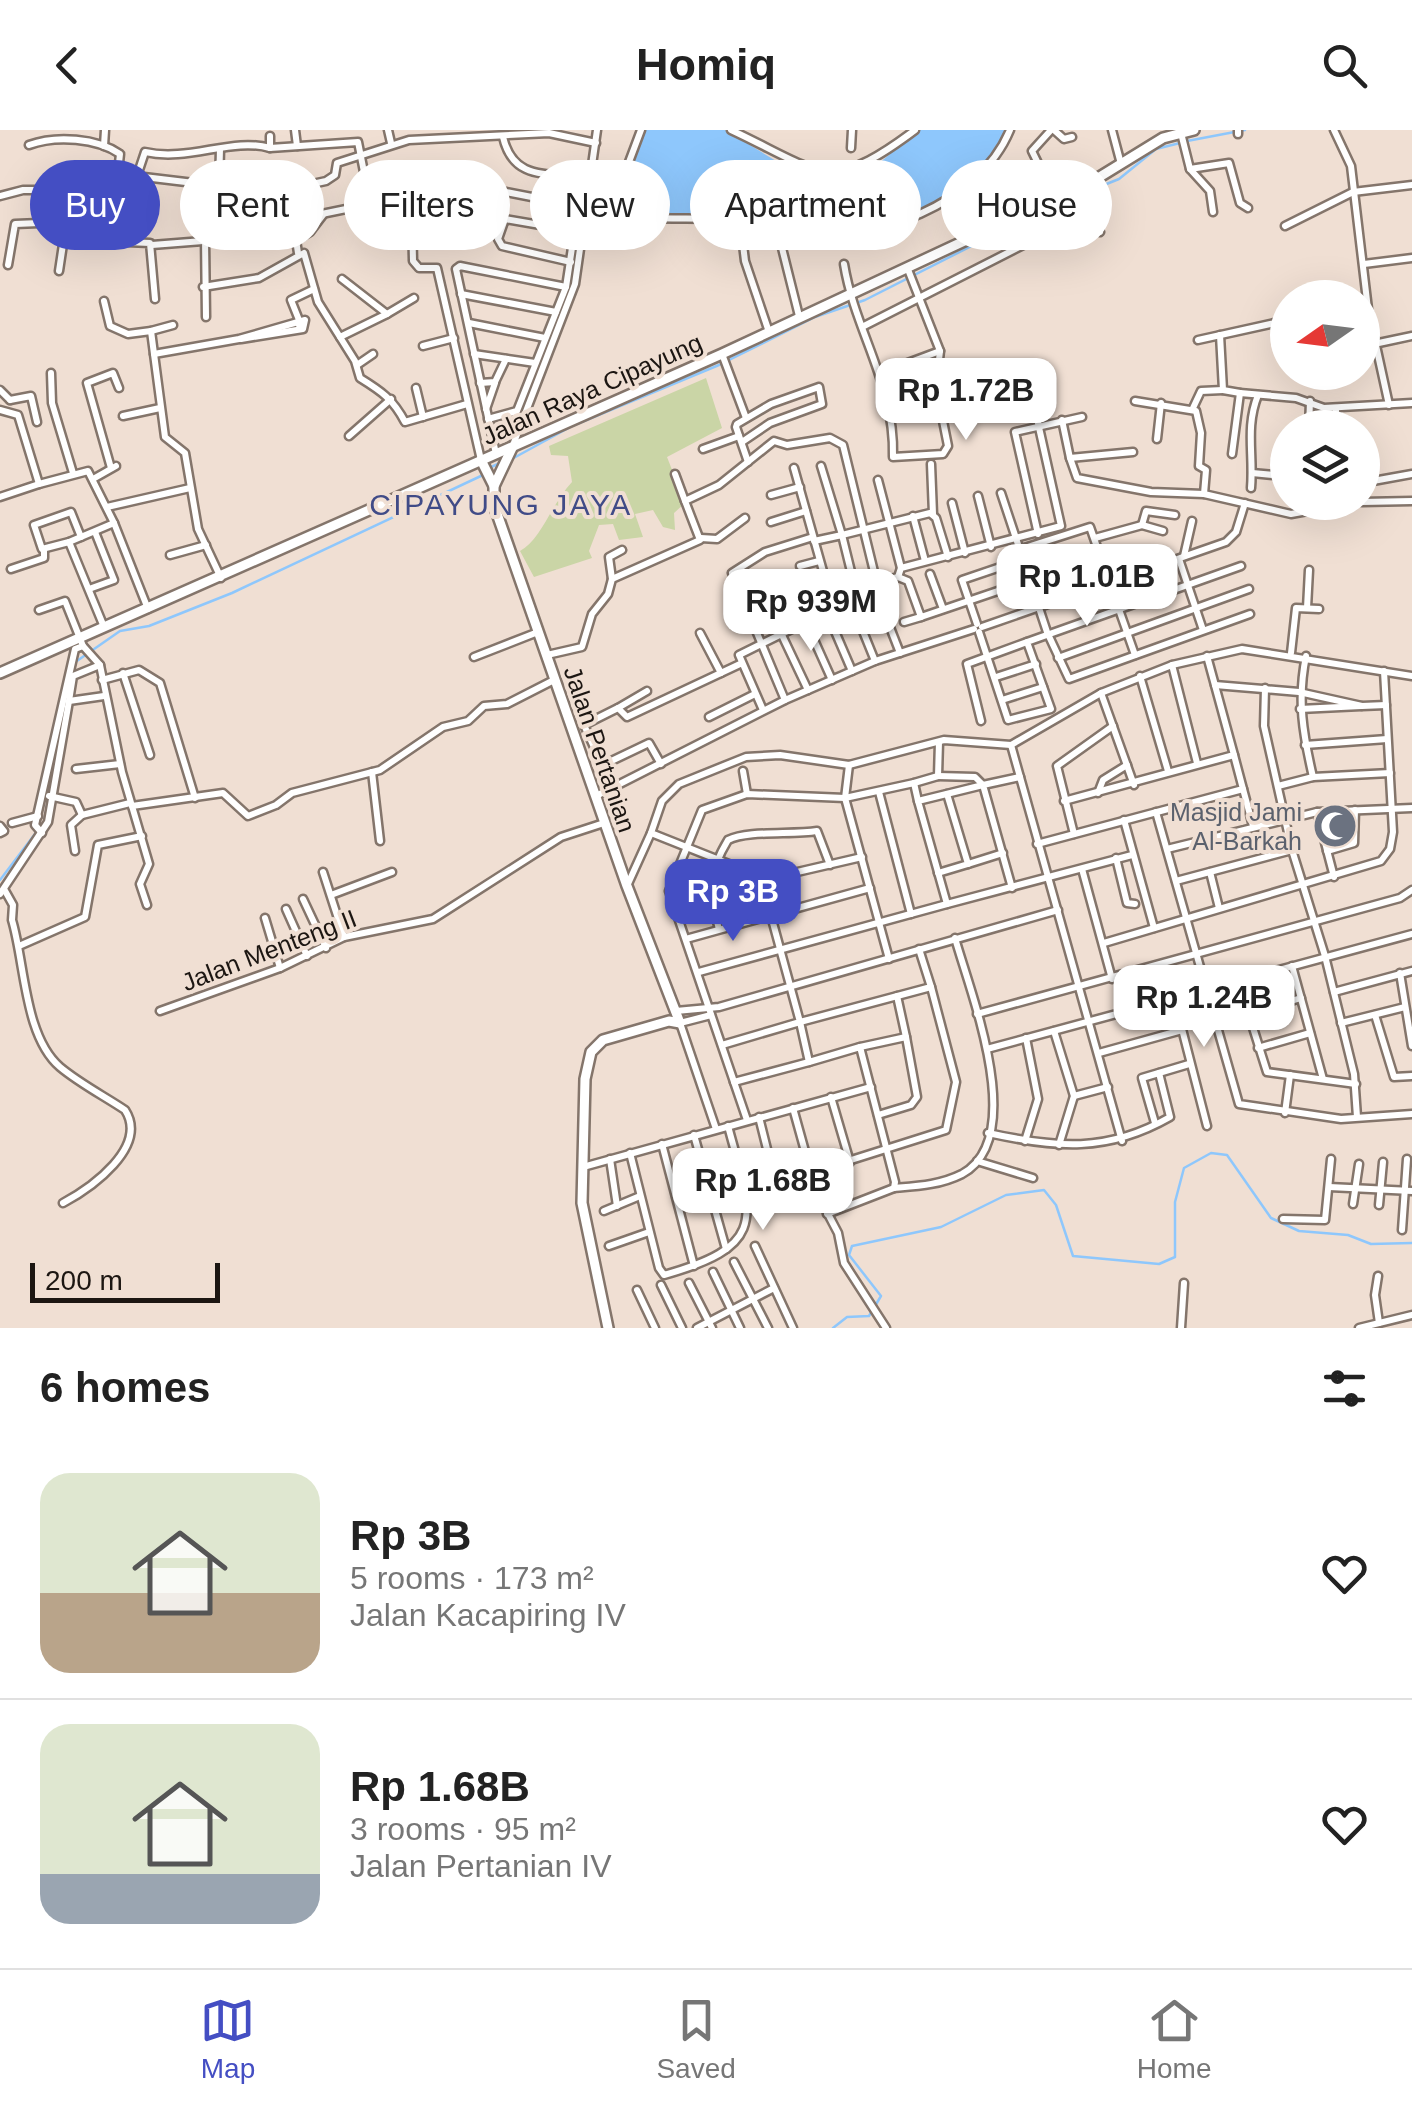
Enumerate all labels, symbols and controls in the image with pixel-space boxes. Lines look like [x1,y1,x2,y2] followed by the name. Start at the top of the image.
[40,38,95,93] icon: back
[1317,38,1372,93] icon: search
[636,39,776,90] text: Homiq
[30,160,160,250] chip: Buy
[180,160,324,250] chip: Rent
[344,160,510,250] chip: Filters
[530,160,670,250] chip: New
[690,160,921,250] chip: Apartment
[941,160,1112,250] chip: House
[1270,280,1380,390] north arrow
[1270,280,1380,520] map controls
[478,328,706,450] street label: Jalan Raya Cipayung
[863,358,1069,443] pin: Rp 1.72B
[898,372,1034,408] text: Rp 1.72B
[1270,410,1380,520] button: layers
[369,488,633,521] district label: CIPAYUNG JAYA
[984,544,1190,629] pin: Rp 1.01B
[1019,558,1155,594] text: Rp 1.01B
[719,569,903,654] pin: Rp 939M
[745,583,877,619] text: Rp 939M
[558,662,642,836] street label: Jalan Pertanian
[1170,798,1302,855] place label: Masjid Jami Al-Barkah
[1312,803,1358,849] mosque icon: Masjid Jami Al-Barkah
[663,859,803,944] pin: Rp 3B
[687,873,779,909] text: Rp 3B
[178,904,360,996] street label: Jalan Menteng II
[1101,965,1307,1050] pin: Rp 1.24B
[1136,979,1272,1015] text: Rp 1.24B
[660,1148,866,1233] pin: Rp 1.68B
[695,1162,831,1198] text: Rp 1.68B
[30,1258,220,1302] scale bar
[45,1265,123,1296] text: 200 m
[1317,1361,1372,1416] icon: filters
[40,1364,210,1411] text: 6 homes
[350,1512,471,1559] text: Rp 3B
[120,1513,240,1633] icon: home
[1317,1546,1372,1601] icon: heart
[350,1560,594,1596] text: 5 rooms · 173 m²
[350,1597,626,1633] text: Jalan Kacapiring IV
[350,1763,530,1810] text: Rp 1.68B
[120,1764,240,1884] icon: home
[1317,1797,1372,1852] icon: heart
[350,1811,576,1847] text: 3 rooms · 95 m²
[350,1848,612,1884] text: Jalan Pertanian IV
[200,1993,255,2085] tab: Map
[656,1993,736,2085] tab: Saved
[1137,1993,1211,2085] tab: Home

